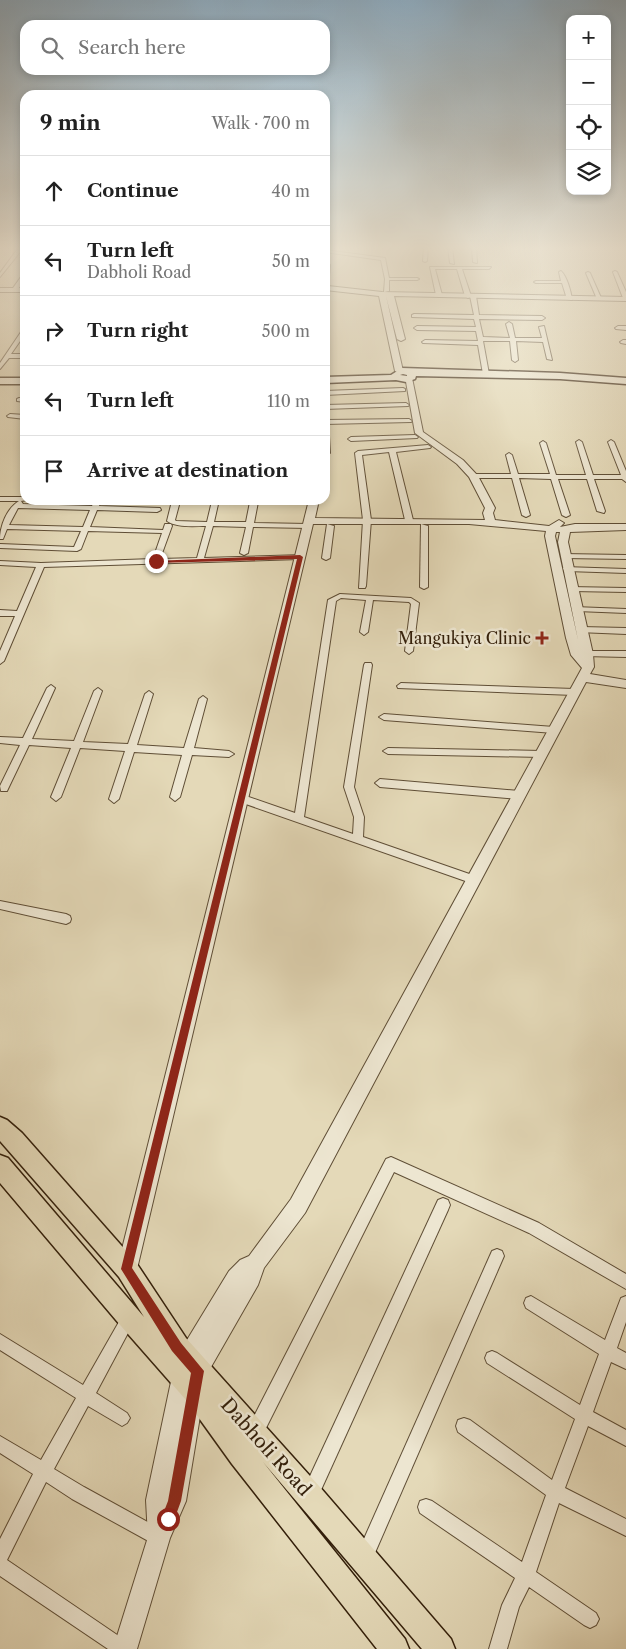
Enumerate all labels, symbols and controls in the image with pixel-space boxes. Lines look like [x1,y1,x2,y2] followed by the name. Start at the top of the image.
[566,15,611,195] map controls
[566,15,611,60] button: +
[20,20,330,75] search box
[38,34,66,62] icon: search
[78,36,186,59] text: Search here
[566,60,611,105] button: −
[566,105,611,150] button: locate
[40,110,101,135] text: 9 min
[211,113,310,133] text: Walk · 700 m
[566,150,611,195] button: layers
[40,177,68,205] icon: ahead
[87,179,179,202] text: Continue
[271,181,310,201] text: 40 m
[87,239,174,262] text: Turn left
[40,247,68,275] icon: left
[272,251,310,271] text: 50 m
[87,262,191,282] text: Dabholi Road
[40,317,68,345] icon: right
[87,319,188,342] text: Turn right
[262,321,310,341] text: 500 m
[40,387,68,415] icon: left
[87,389,174,412] text: Turn left
[267,391,310,411] text: 110 m
[40,457,68,485] icon: arrive
[87,459,288,482] text: Arrive at destination
[145,550,168,573] route end
[398,628,531,648] place label: Mangukiya Clinic
[535,631,549,645] marker: Mangukiya Clinic
[216,1393,316,1501] street label: Dabholi Road
[157,1508,180,1531] route start

